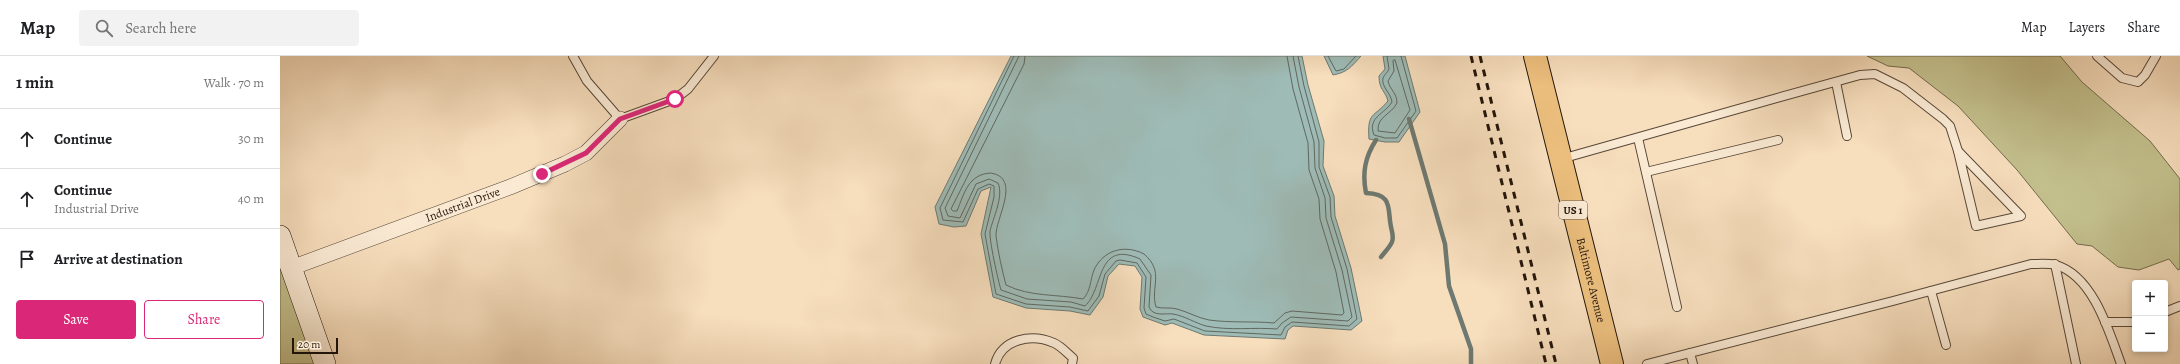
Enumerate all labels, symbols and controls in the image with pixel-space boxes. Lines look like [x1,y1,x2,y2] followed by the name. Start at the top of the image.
[79,10,359,46] search box
[20,15,55,41] text: Map
[93,17,115,39] icon: search
[125,18,197,38] text: Search here
[2021,18,2047,37] text: Map
[2069,18,2105,37] text: Layers
[2127,18,2160,37] text: Share
[16,71,54,94] text: 1 min
[204,74,264,91] text: Walk · 70 m
[666,90,684,108] route start
[16,128,38,150] icon: ahead
[54,129,112,149] text: Continue
[238,130,264,147] text: 30 m
[533,165,551,183] route end
[54,180,112,200] text: Continue
[423,183,502,226] street label: Industrial Drive
[16,188,38,210] icon: ahead
[238,190,264,207] text: 40 m
[54,200,139,217] text: Industrial Drive
[1559,201,1587,219] road number: US 1
[1573,236,1609,324] street label: Baltimore Avenue
[16,248,38,270] icon: arrive
[54,249,183,269] text: Arrive at destination
[2132,280,2168,352] map controls
[2132,280,2168,316] button: +
[16,300,136,339] button: Save
[144,300,264,339] button: Share
[2132,316,2168,352] button: −
[292,336,338,355] scale bar
[298,337,320,352] text: 20 m

